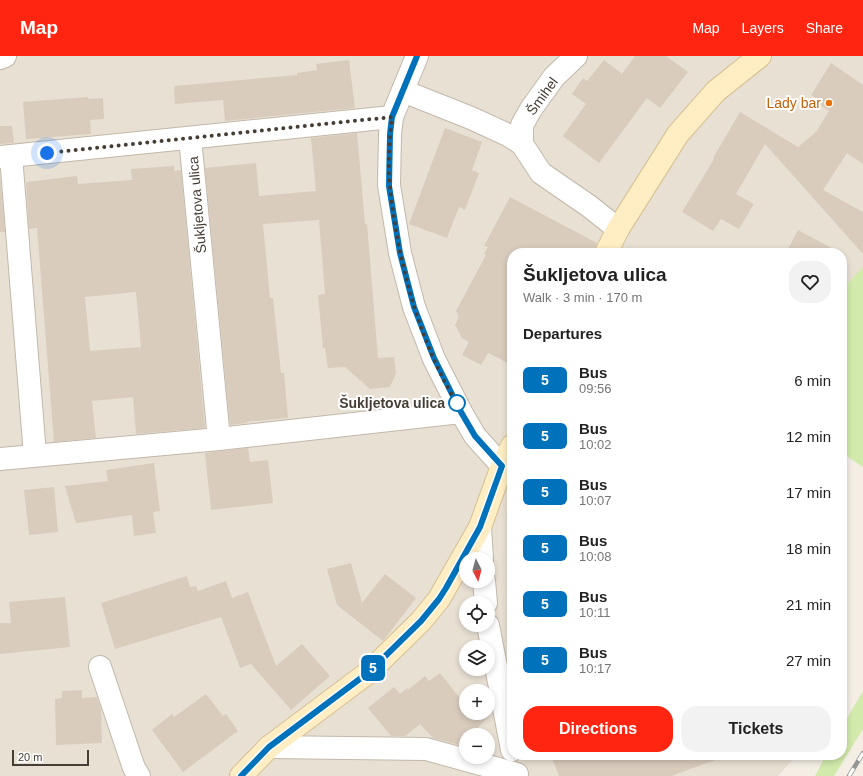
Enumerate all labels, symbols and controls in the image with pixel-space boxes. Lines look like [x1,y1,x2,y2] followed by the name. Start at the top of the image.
[20,17,58,38] text: Map
[692,20,720,36] text: Map
[742,20,784,36] text: Layers
[806,20,843,36] text: Share
[523,74,561,118] street label: Šmihel
[767,95,821,111] place label: Lady bar
[824,98,834,108] marker: Lady bar
[37,143,57,163] your location
[185,156,209,254] street label: Šukljetova ulica
[789,261,831,303] button: heart
[523,264,667,285] text: Šukljetova ulica
[523,290,642,305] text: Walk · 3 min · 170 m
[523,325,602,342] text: Departures
[579,364,607,381] text: Bus
[541,372,549,388] text: 5
[794,372,831,389] text: 6 min
[579,381,612,396] text: 09:56
[339,394,445,411] place label: Šukljetova ulica
[448,394,466,412] marker: Šukljetova ulica
[579,420,607,437] text: Bus
[541,428,549,444] text: 5
[786,428,831,445] text: 12 min
[579,437,612,452] text: 10:02
[579,476,607,493] text: Bus
[541,484,549,500] text: 5
[786,484,831,501] text: 17 min
[579,493,612,508] text: 10:07
[579,532,607,549] text: Bus
[541,540,549,556] text: 5
[786,540,831,557] text: 18 min
[579,549,612,564] text: 10:08
[459,552,495,588] north arrow
[459,552,495,764] map controls
[579,588,607,605] text: Bus
[459,596,495,632] button: locate
[541,596,549,612] text: 5
[786,596,831,613] text: 21 min
[579,605,611,620] text: 10:11
[459,640,495,676] button: layers
[579,644,607,661] text: Bus
[541,652,549,668] text: 5
[786,652,831,669] text: 27 min
[360,655,386,681] line badge: 5
[369,660,377,676] text: 5
[579,661,612,676] text: 10:17
[459,684,495,720] button: +
[523,706,673,752] button: Directions
[681,706,831,752] button: Tickets
[459,728,495,764] button: −
[12,748,89,767] scale bar
[18,751,42,763] text: 20 m

